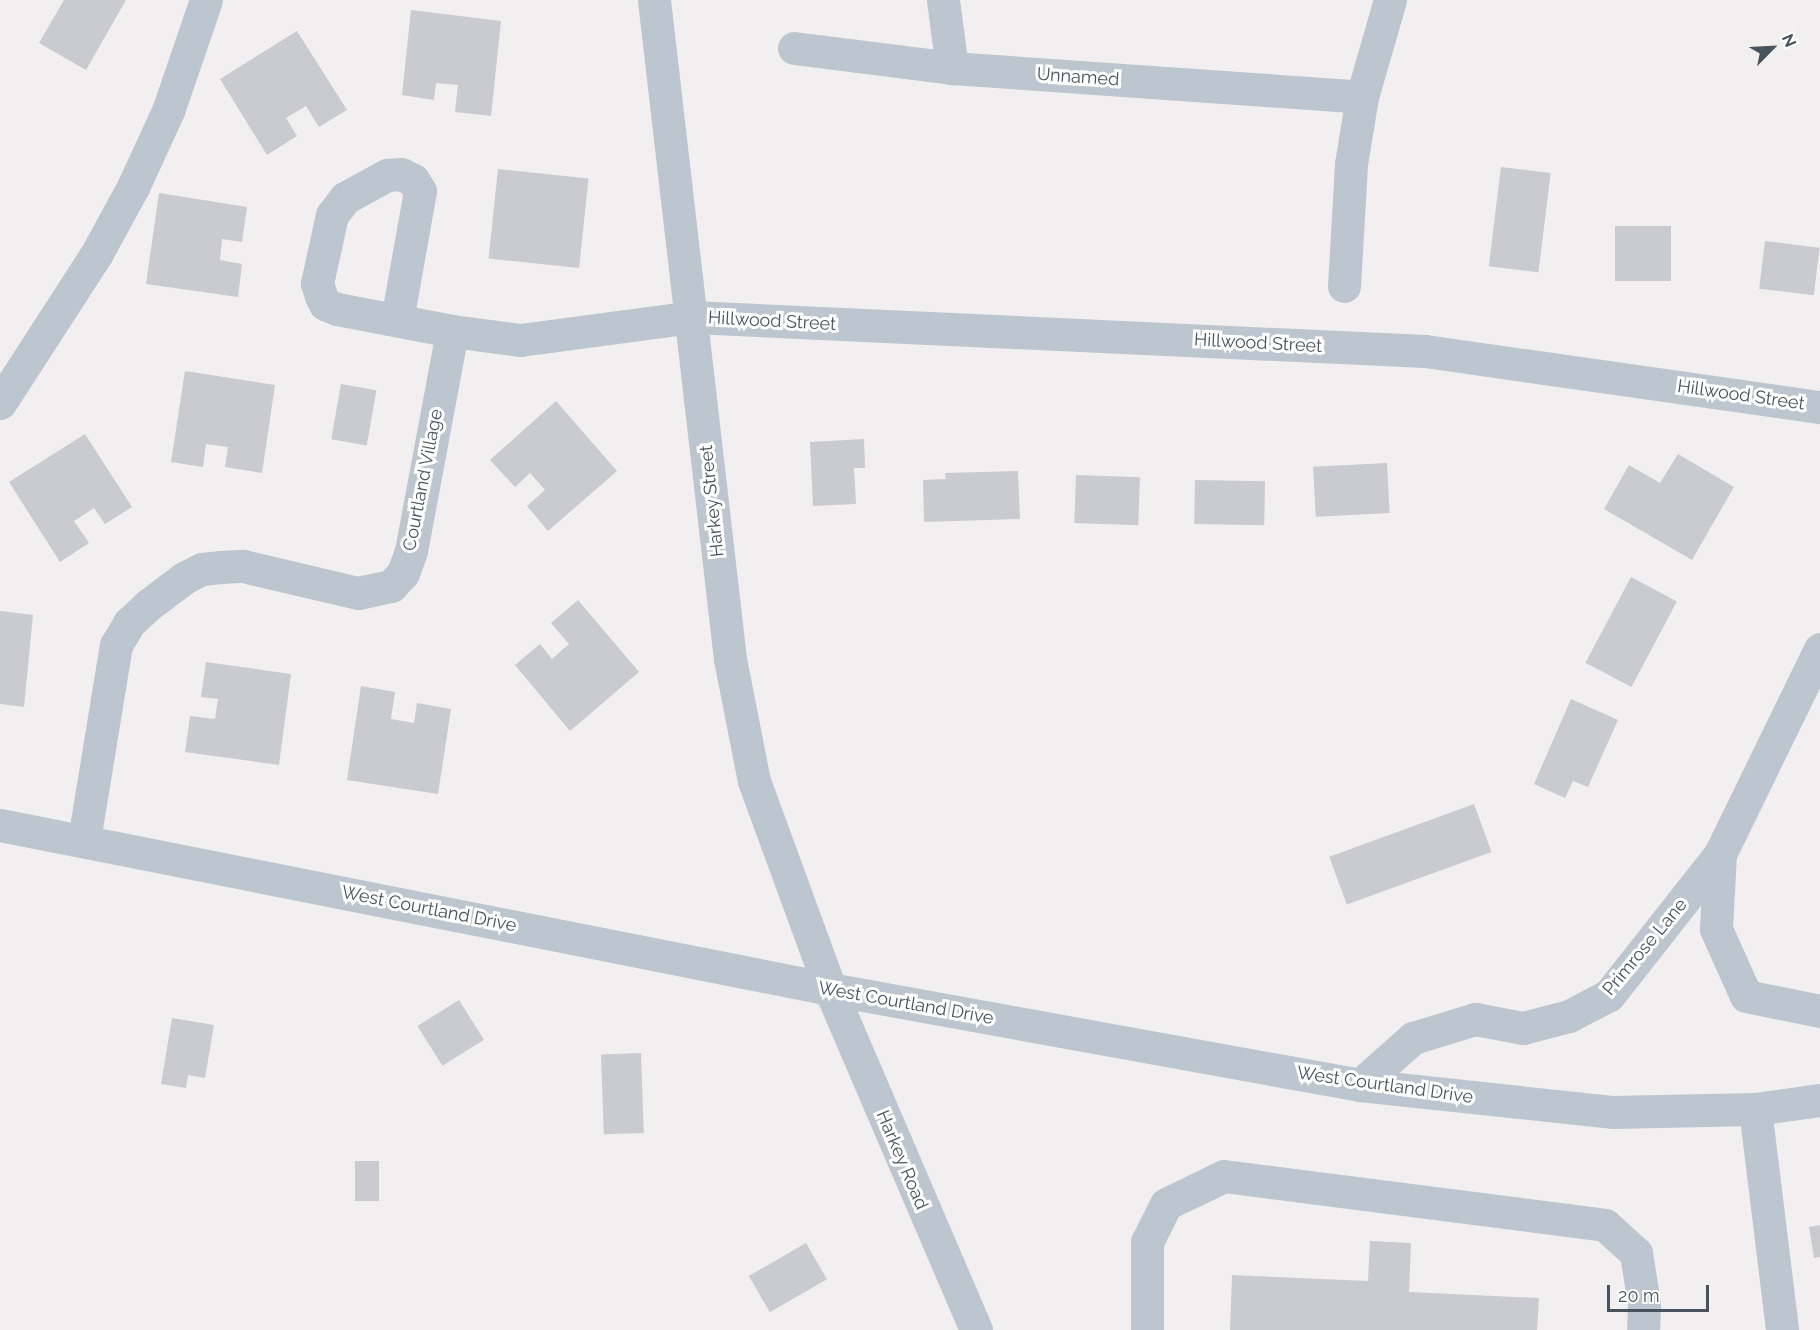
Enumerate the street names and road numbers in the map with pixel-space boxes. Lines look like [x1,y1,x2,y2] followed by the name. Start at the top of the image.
[1036,63,1120,91] street label: Unnamed
[707,307,837,335] street label: Hillwood Street
[1193,329,1323,357] street label: Hillwood Street
[1676,375,1806,415] street label: Hillwood Street
[399,407,447,553] street label: Courtland Village
[695,444,729,558] street label: Harkey Street
[340,881,518,937] street label: West Courtland Drive
[1598,894,1692,1000] street label: Primrose Lane
[817,977,995,1029] street label: West Courtland Drive
[1296,1062,1474,1108] street label: West Courtland Drive
[871,1107,933,1213] street label: Harkey Road

